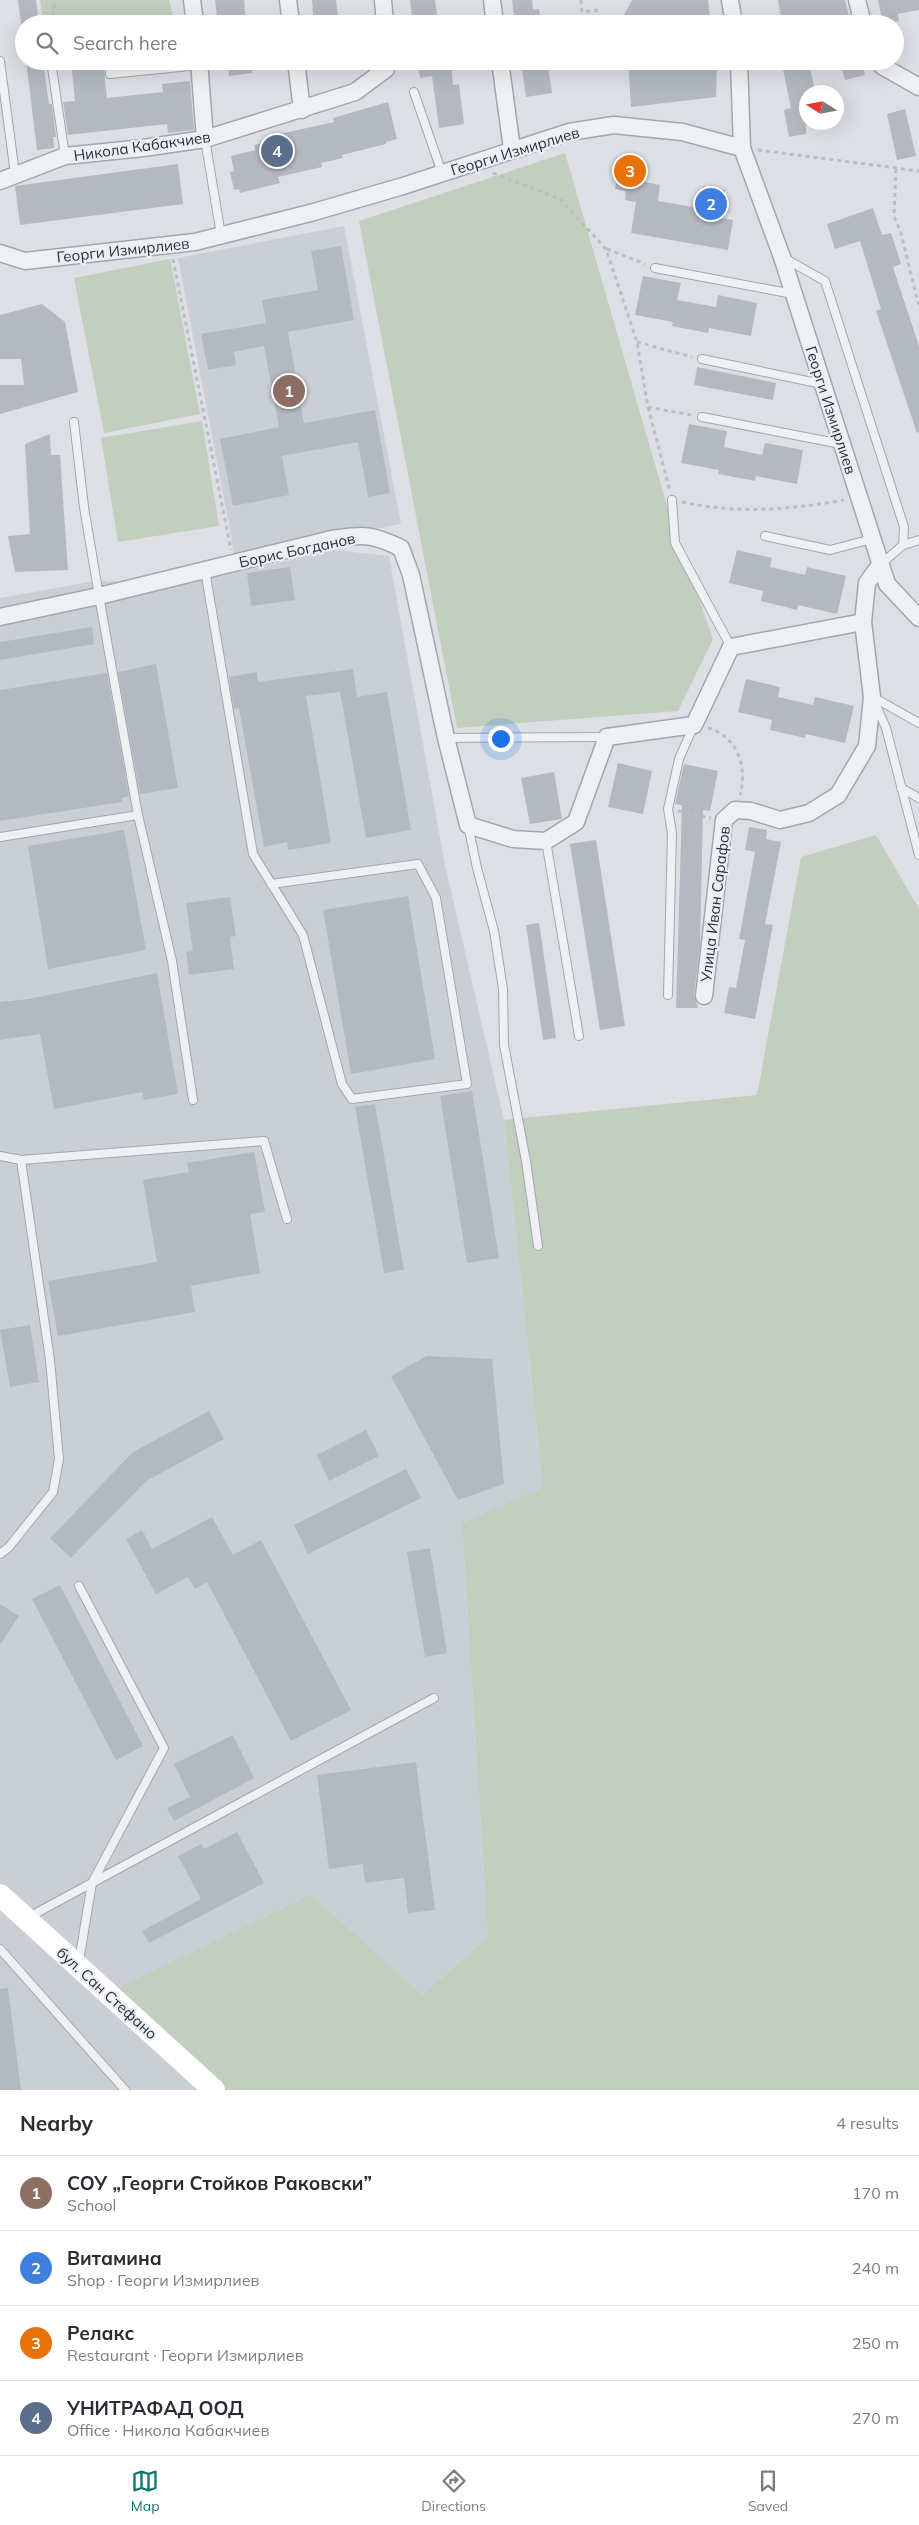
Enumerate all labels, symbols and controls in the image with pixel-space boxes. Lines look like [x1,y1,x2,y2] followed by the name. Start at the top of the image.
[15,15,904,70] search box
[33,29,61,57] icon: search
[73,31,177,55] text: Search here
[799,85,844,130] north arrow
[448,122,582,180] street label: Георги Измирлиев
[72,127,212,165] street label: Никола Кабакчиев
[261,132,293,170] pin: 4
[614,152,646,190] pin: 3
[695,185,727,223] pin: 2
[56,234,190,266] street label: Георги Измирлиев
[801,344,861,476] street label: Георги Измирлиев
[273,372,305,410] pin: 1
[237,528,357,572] street label: Борис Богданов
[488,726,514,752] your location
[696,825,734,984] street label: Улица Иван Сарафов
[53,1943,161,2043] street label: бул. Сан Стефано
[20,2110,93,2136] text: Nearby
[836,2113,899,2133] text: 4 results
[67,2171,372,2195] text: СОУ „Георги Стойков Раковски”
[31,2183,41,2203] text: 1
[852,2183,899,2203] text: 170 m
[67,2195,116,2215] text: School
[67,2246,162,2270] text: Витамина
[31,2258,41,2278] text: 2
[852,2258,899,2278] text: 240 m
[67,2270,260,2290] text: Shop · Георги Измирлиев
[67,2321,134,2345] text: Релакс
[31,2333,41,2353] text: 3
[852,2333,899,2353] text: 250 m
[67,2345,304,2365] text: Restaurant · Георги Измирлиев
[67,2396,244,2420] text: УНИТРАФАД ООД
[31,2408,41,2428] text: 4
[852,2408,899,2428] text: 270 m
[67,2420,269,2440] text: Office · Никола Кабакчиев
[131,2467,160,2515] tab: Map
[421,2467,486,2515] tab: Directions
[748,2467,788,2515] tab: Saved

